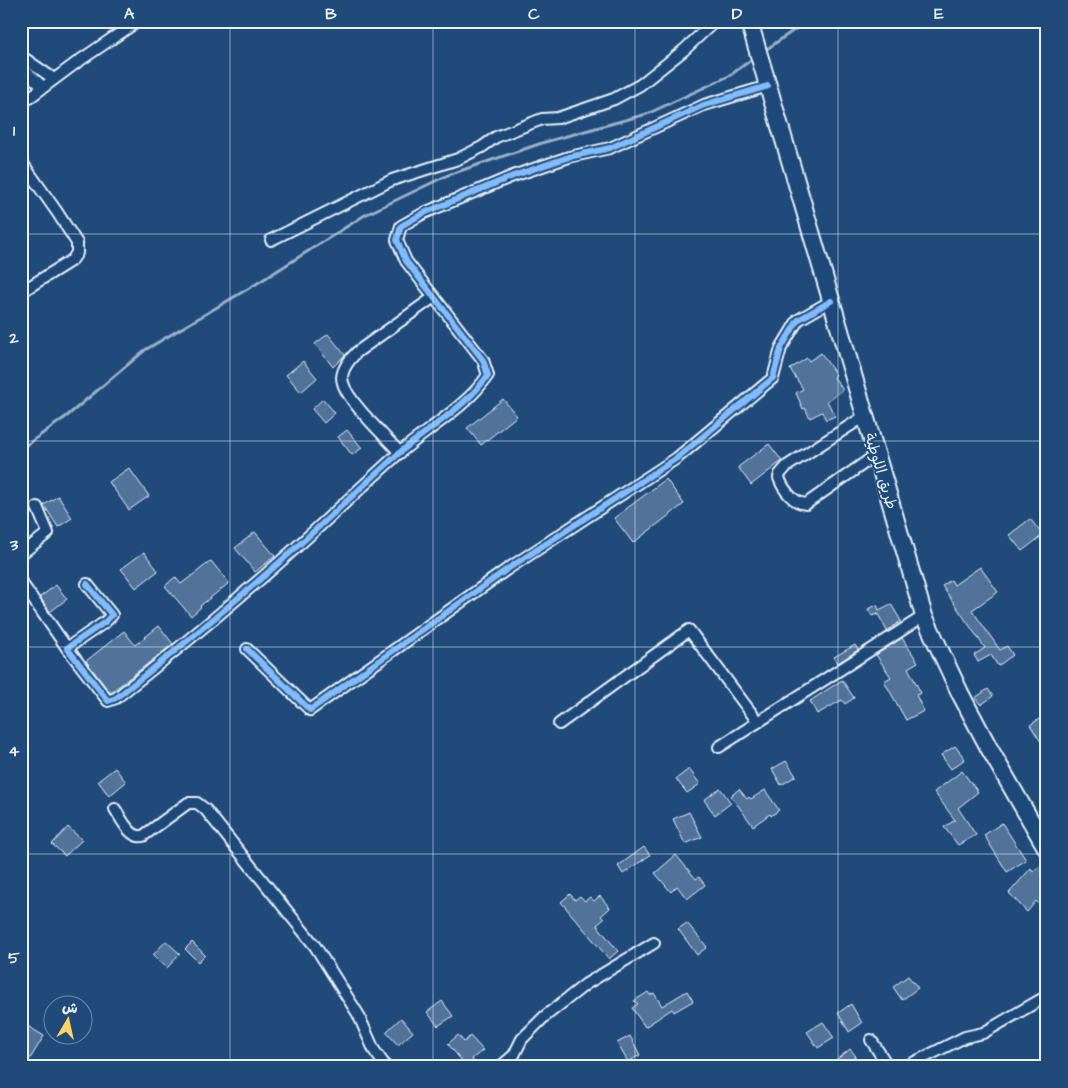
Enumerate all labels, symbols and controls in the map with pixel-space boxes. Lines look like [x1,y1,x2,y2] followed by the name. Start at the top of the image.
[124,3,135,25] text: A
[325,3,337,25] text: B
[528,3,540,25] text: C
[732,3,743,25] text: D
[934,3,944,25] text: E
[13,120,16,142] text: 1
[8,327,19,349] text: 2
[859,430,902,512] street label: طريق اللوطية
[9,534,19,556] text: 3
[9,740,20,762] text: 4
[8,947,20,969] text: 5
[42,996,92,1046] north arrow
[61,997,79,1019] text: ش

